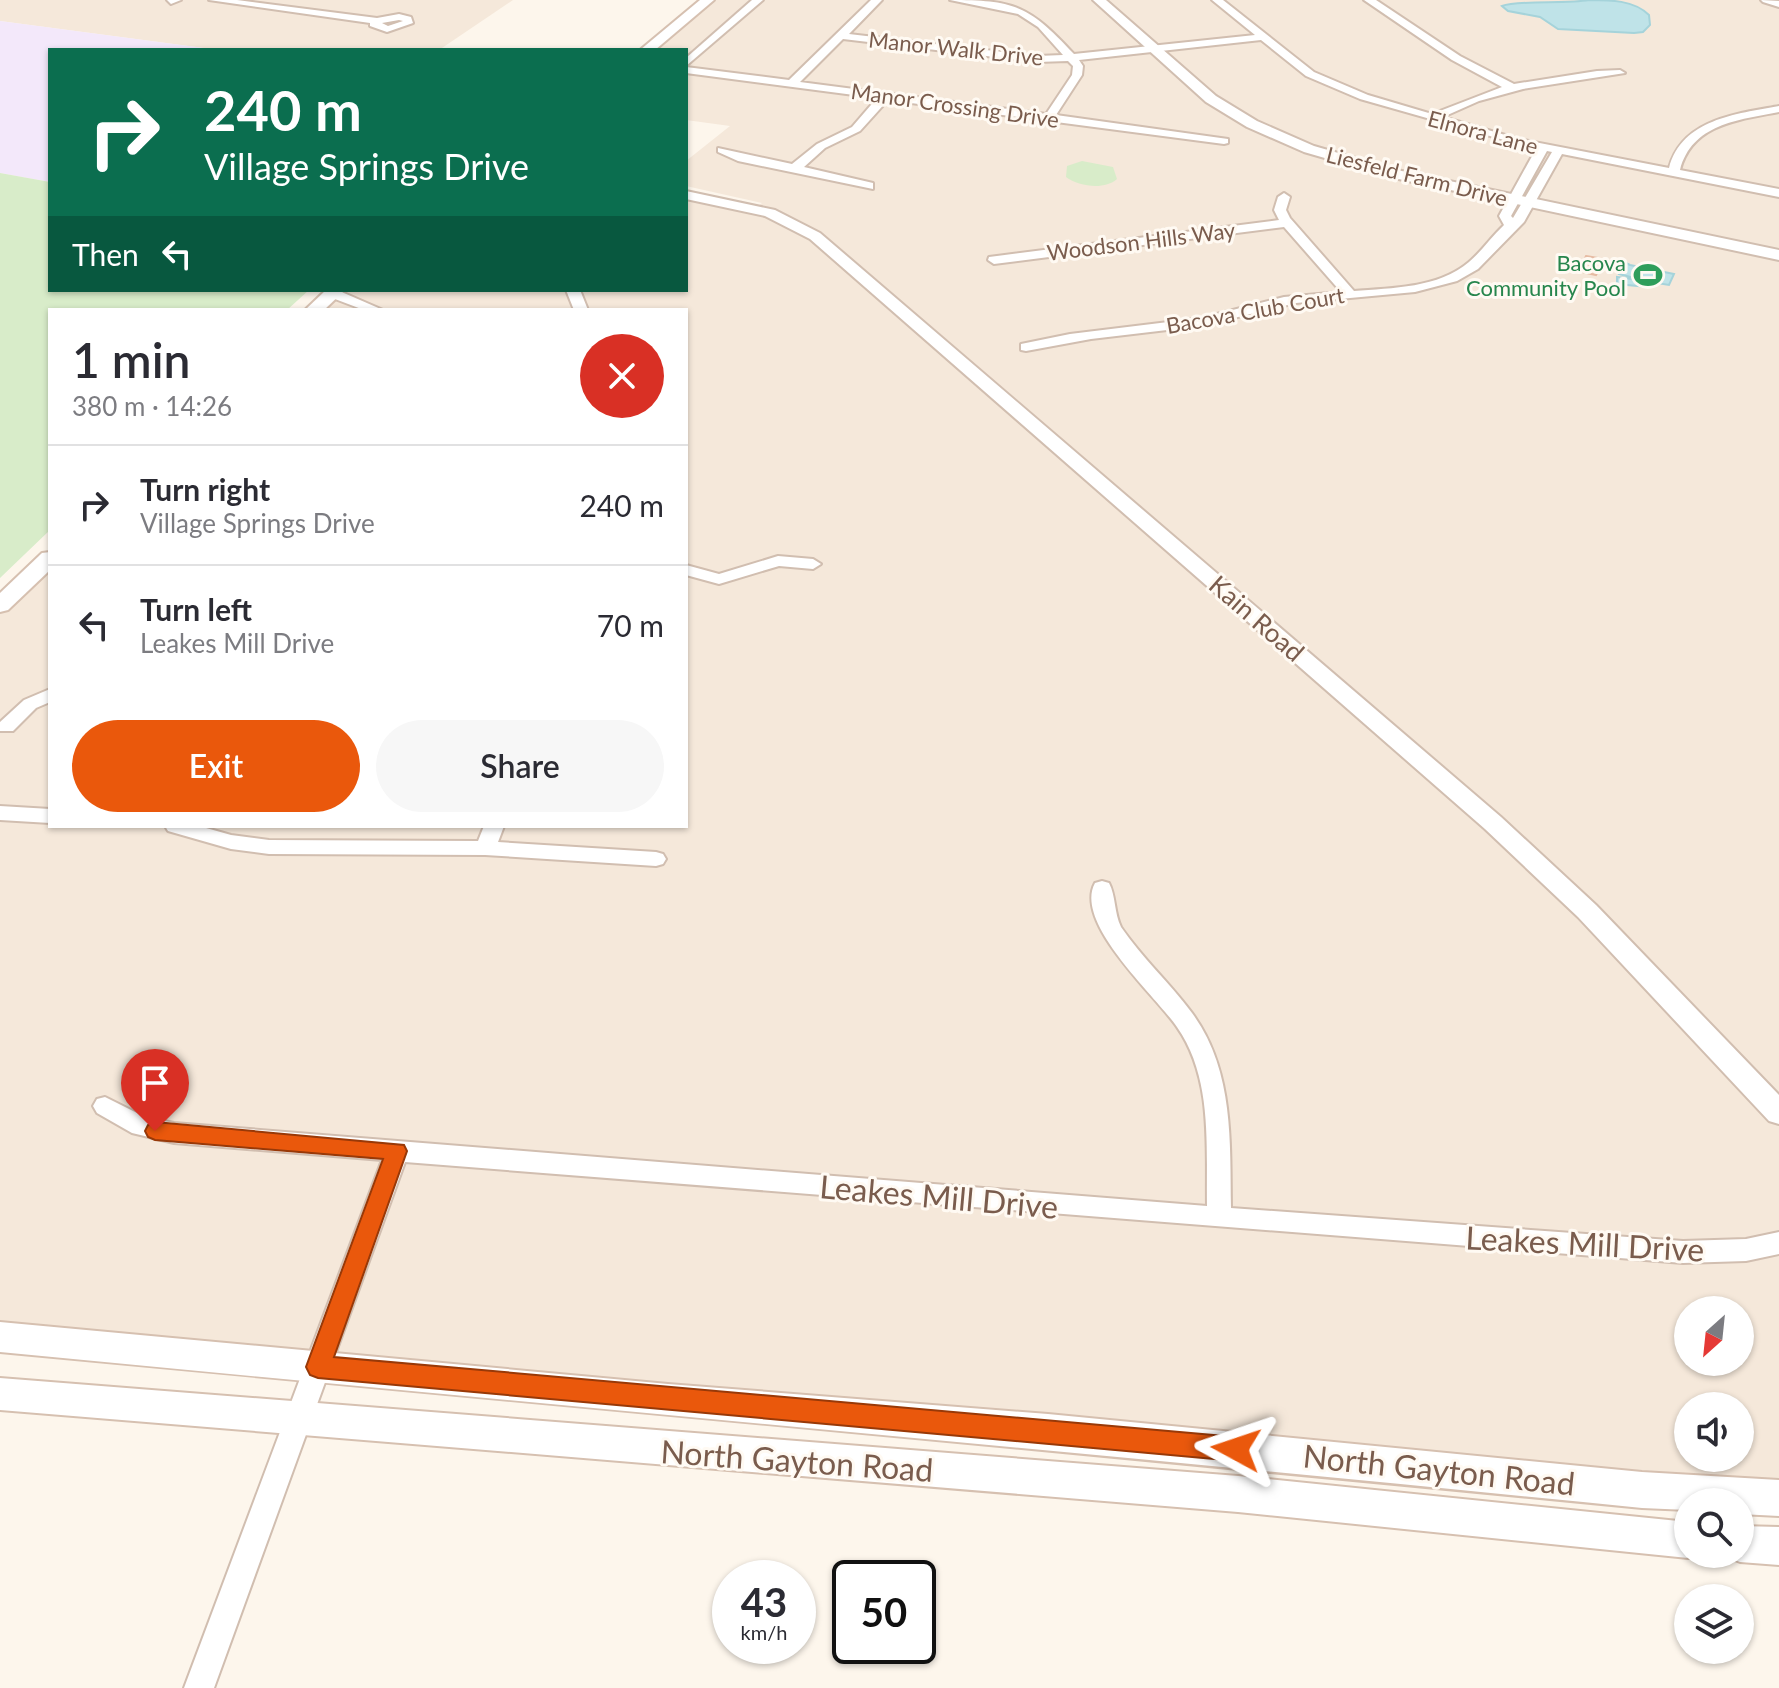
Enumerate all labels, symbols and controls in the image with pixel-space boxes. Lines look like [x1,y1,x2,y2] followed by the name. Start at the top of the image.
[867,25,1045,71] street label: Manor Walk Drive
[204,76,362,143] text: 240 m
[849,77,1061,133] street label: Manor Crossing Drive
[72,80,176,184] icon: right
[1425,104,1541,160] street label: Elnora Lane
[1324,140,1510,212] street label: Liesfeld Farm Drive
[204,144,529,188] text: Village Springs Drive
[1045,216,1237,266] street label: Woodson Hills Way
[155,232,199,276] icon: left
[72,236,139,272] text: Then
[1466,249,1626,301] place label: Bacova Community Pool
[1633,260,1663,290] sports icon: Bacova Community Pool
[1164,281,1346,339] street label: Bacova Club Court
[72,331,190,388] text: 1 min
[580,334,664,418] button: close
[72,390,232,422] text: 380 m · 14:26
[140,471,270,507] text: Turn right
[72,483,116,527] icon: right
[579,487,664,523] text: 240 m
[140,507,375,539] text: Village Springs Drive
[1203,568,1311,668] street label: Kain Road
[140,591,252,627] text: Turn left
[72,603,116,647] icon: left
[597,607,664,643] text: 70 m
[140,627,334,659] text: Leakes Mill Drive
[72,720,360,812] button: Exit
[376,720,664,812] button: Share
[121,1049,189,1131] pin
[133,1061,177,1105] icon: arrive
[818,1166,1060,1226] street label: Leakes Mill Drive
[1465,1217,1705,1269] street label: Leakes Mill Drive
[1674,1296,1754,1376] north arrow
[1674,1296,1754,1664] map controls
[1674,1392,1754,1472] button: sound
[1194,1407,1278,1491] position arrow
[659,1431,935,1489] street label: North Gayton Road
[1301,1435,1577,1503] street label: North Gayton Road
[1674,1488,1754,1568] button: search
[832,1560,936,1664] speed limit sign: 50
[741,1578,787,1626] text: 43
[1674,1584,1754,1664] button: layers
[741,1620,787,1644] text: km/h

